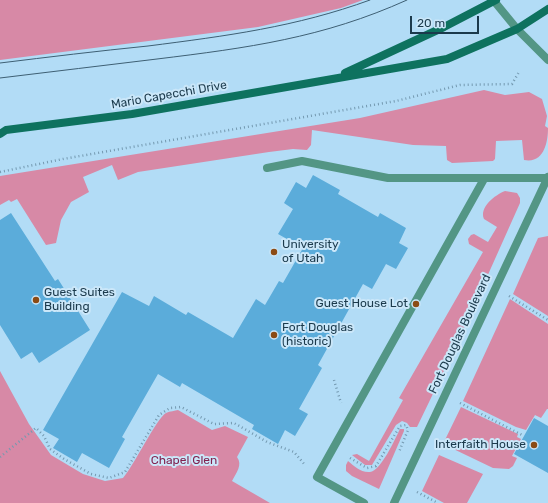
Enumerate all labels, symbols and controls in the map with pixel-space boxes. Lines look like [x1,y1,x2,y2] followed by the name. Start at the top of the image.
[412,8,481,34] scale bar
[417,16,445,30] text: 20 m
[110,78,228,112] street label: Mario Capecchi Drive
[282,238,339,266] place label: University of Utah
[269,247,279,257] marker: University of Utah
[426,272,494,396] street label: Fort Douglas Boulevard
[44,286,115,314] place label: Guest Suites Building
[31,295,41,305] marker: Guest Suites Building
[316,297,408,311] place label: Guest House Lot
[411,299,421,309] marker: Guest House Lot
[282,321,353,349] place label: Fort Douglas (historic)
[269,330,279,340] marker: Fort Douglas (historic)
[435,438,526,452] place label: Interfaith House
[529,440,539,450] marker: Interfaith House
[151,454,217,468] park label: Chapel Glen

